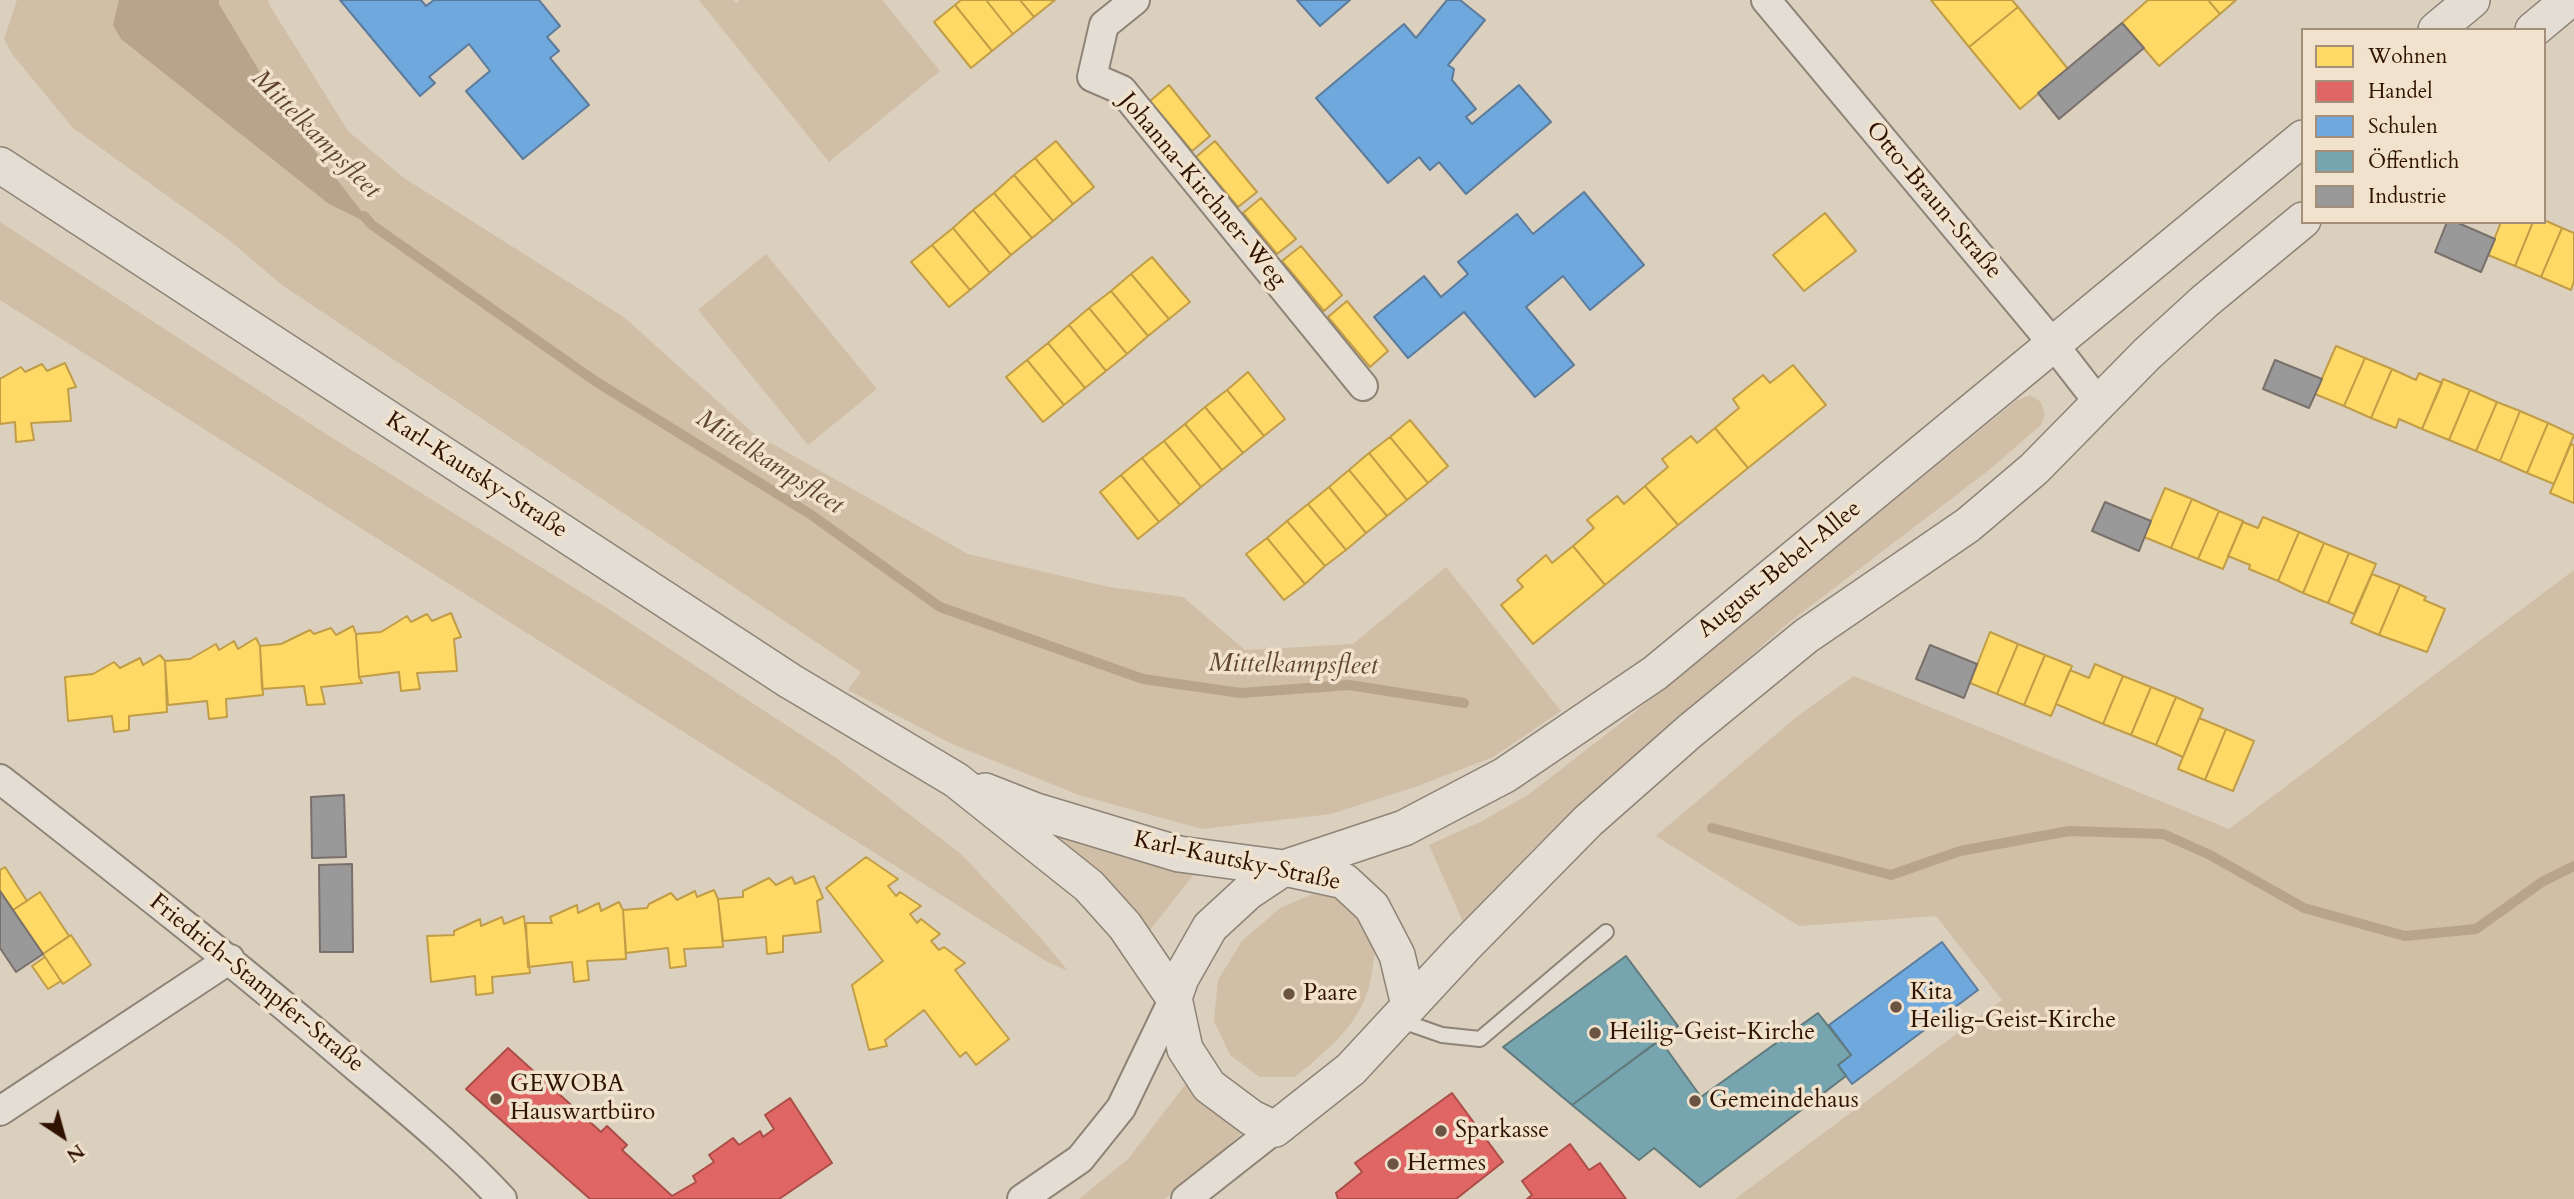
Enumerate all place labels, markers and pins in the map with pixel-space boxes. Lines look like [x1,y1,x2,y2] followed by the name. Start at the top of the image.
[1910,979,2116,1035] place label: Kita Heilig-Geist-Kirche
[1303,980,1358,1008] place label: Paare
[1281,986,1297,1002] marker: Paare
[1888,999,1904,1015] marker: Kita Heilig-Geist-Kirche
[1609,1019,1815,1047] place label: Heilig-Geist-Kirche
[1587,1025,1603,1041] marker: Heilig-Geist-Kirche
[510,1071,655,1127] place label: GEWOBA Hauswartbüro
[1709,1087,1859,1115] place label: Gemeindehaus
[488,1091,504,1107] marker: GEWOBA Hauswartbüro
[1687,1093,1703,1109] marker: Gemeindehaus
[1455,1117,1549,1145] place label: Sparkasse
[1433,1123,1449,1139] marker: Sparkasse
[1407,1150,1486,1178] place label: Hermes
[1385,1156,1401,1172] marker: Hermes

